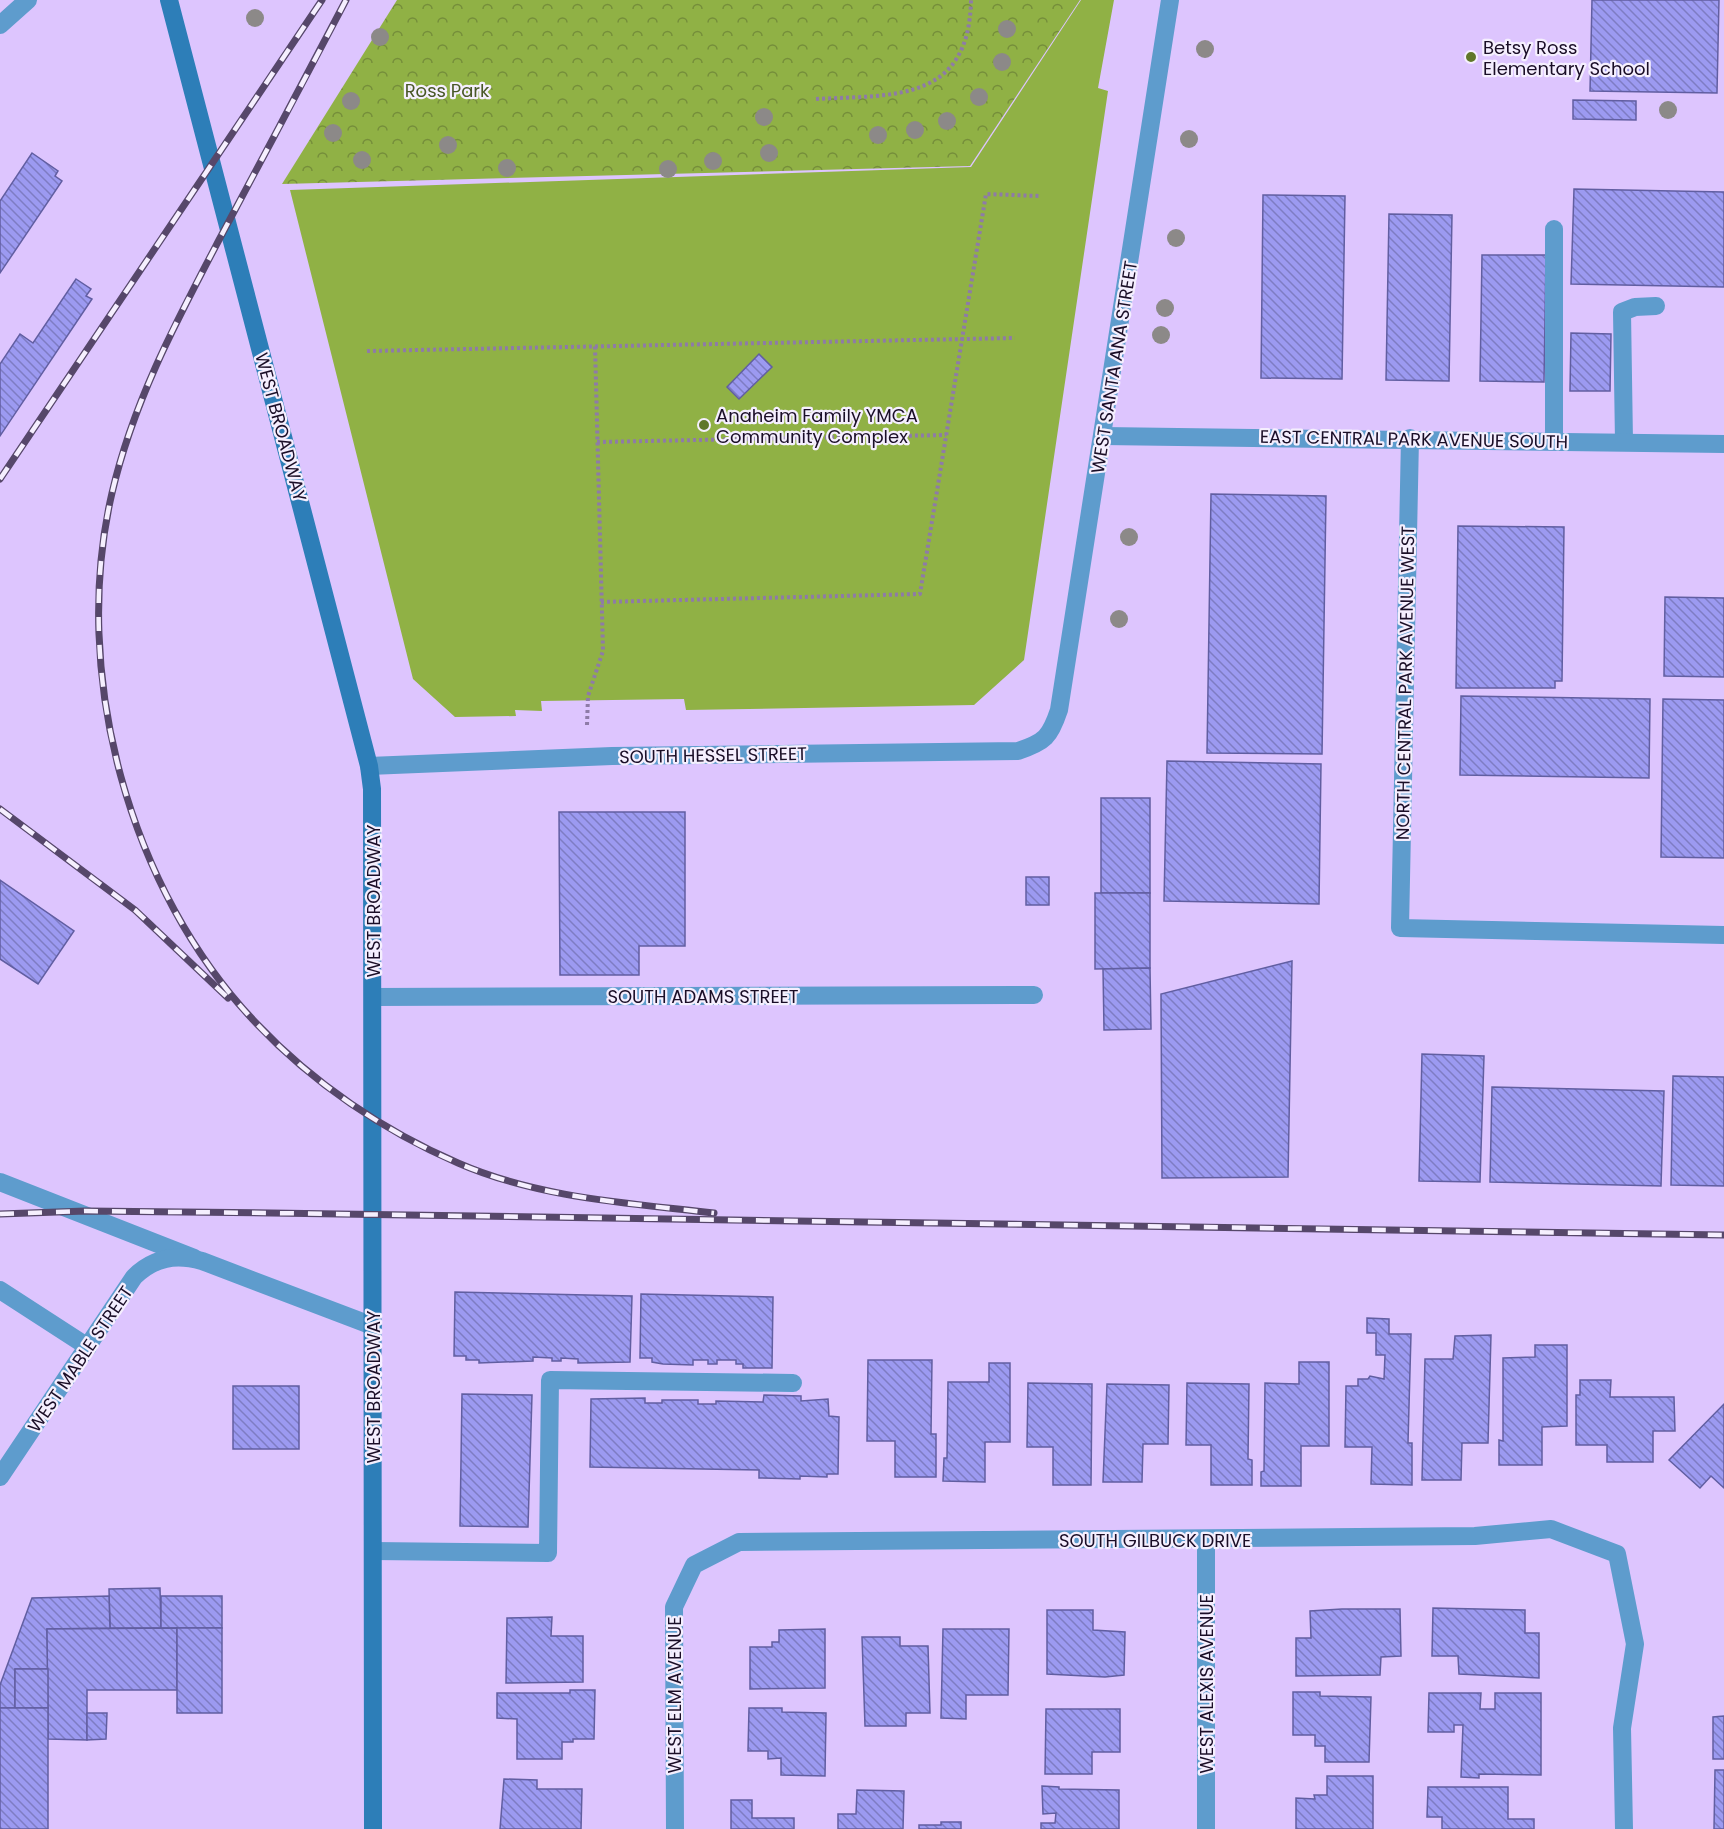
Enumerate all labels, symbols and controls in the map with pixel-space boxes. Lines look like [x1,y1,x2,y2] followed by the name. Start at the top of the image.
[1483,35,1650,81] place label: Betsy Ross Elementary School
[1464,50,1478,64] marker: Betsy Ross Elementary School
[405,78,490,103] park label: Ross Park
[1085,259,1143,475] street label: WEST SANTA ANA STREET
[249,350,313,505] street label: WEST BROADWAY
[716,403,918,449] place label: Anaheim Family YMCA Community Complex
[697,418,711,432] marker: Anaheim Family YMCA Community Complex
[1260,424,1568,454] street label: EAST CENTRAL PARK AVENUE SOUTH
[1390,525,1420,840] street label: NORTH CENTRAL PARK AVENUE WEST
[619,741,807,769] street label: SOUTH HESSEL STREET
[361,824,386,978] street label: WEST BROADWAY
[607,984,799,1009] street label: SOUTH ADAMS STREET
[22,1281,139,1437] street label: WEST MABLE STREET
[361,1310,386,1464] street label: WEST BROADWAY
[1059,1528,1251,1553] street label: SOUTH GILBUCK DRIVE
[1194,1594,1219,1774] street label: WEST ALEXIS AVENUE
[662,1617,687,1773] street label: WEST ELM AVENUE

